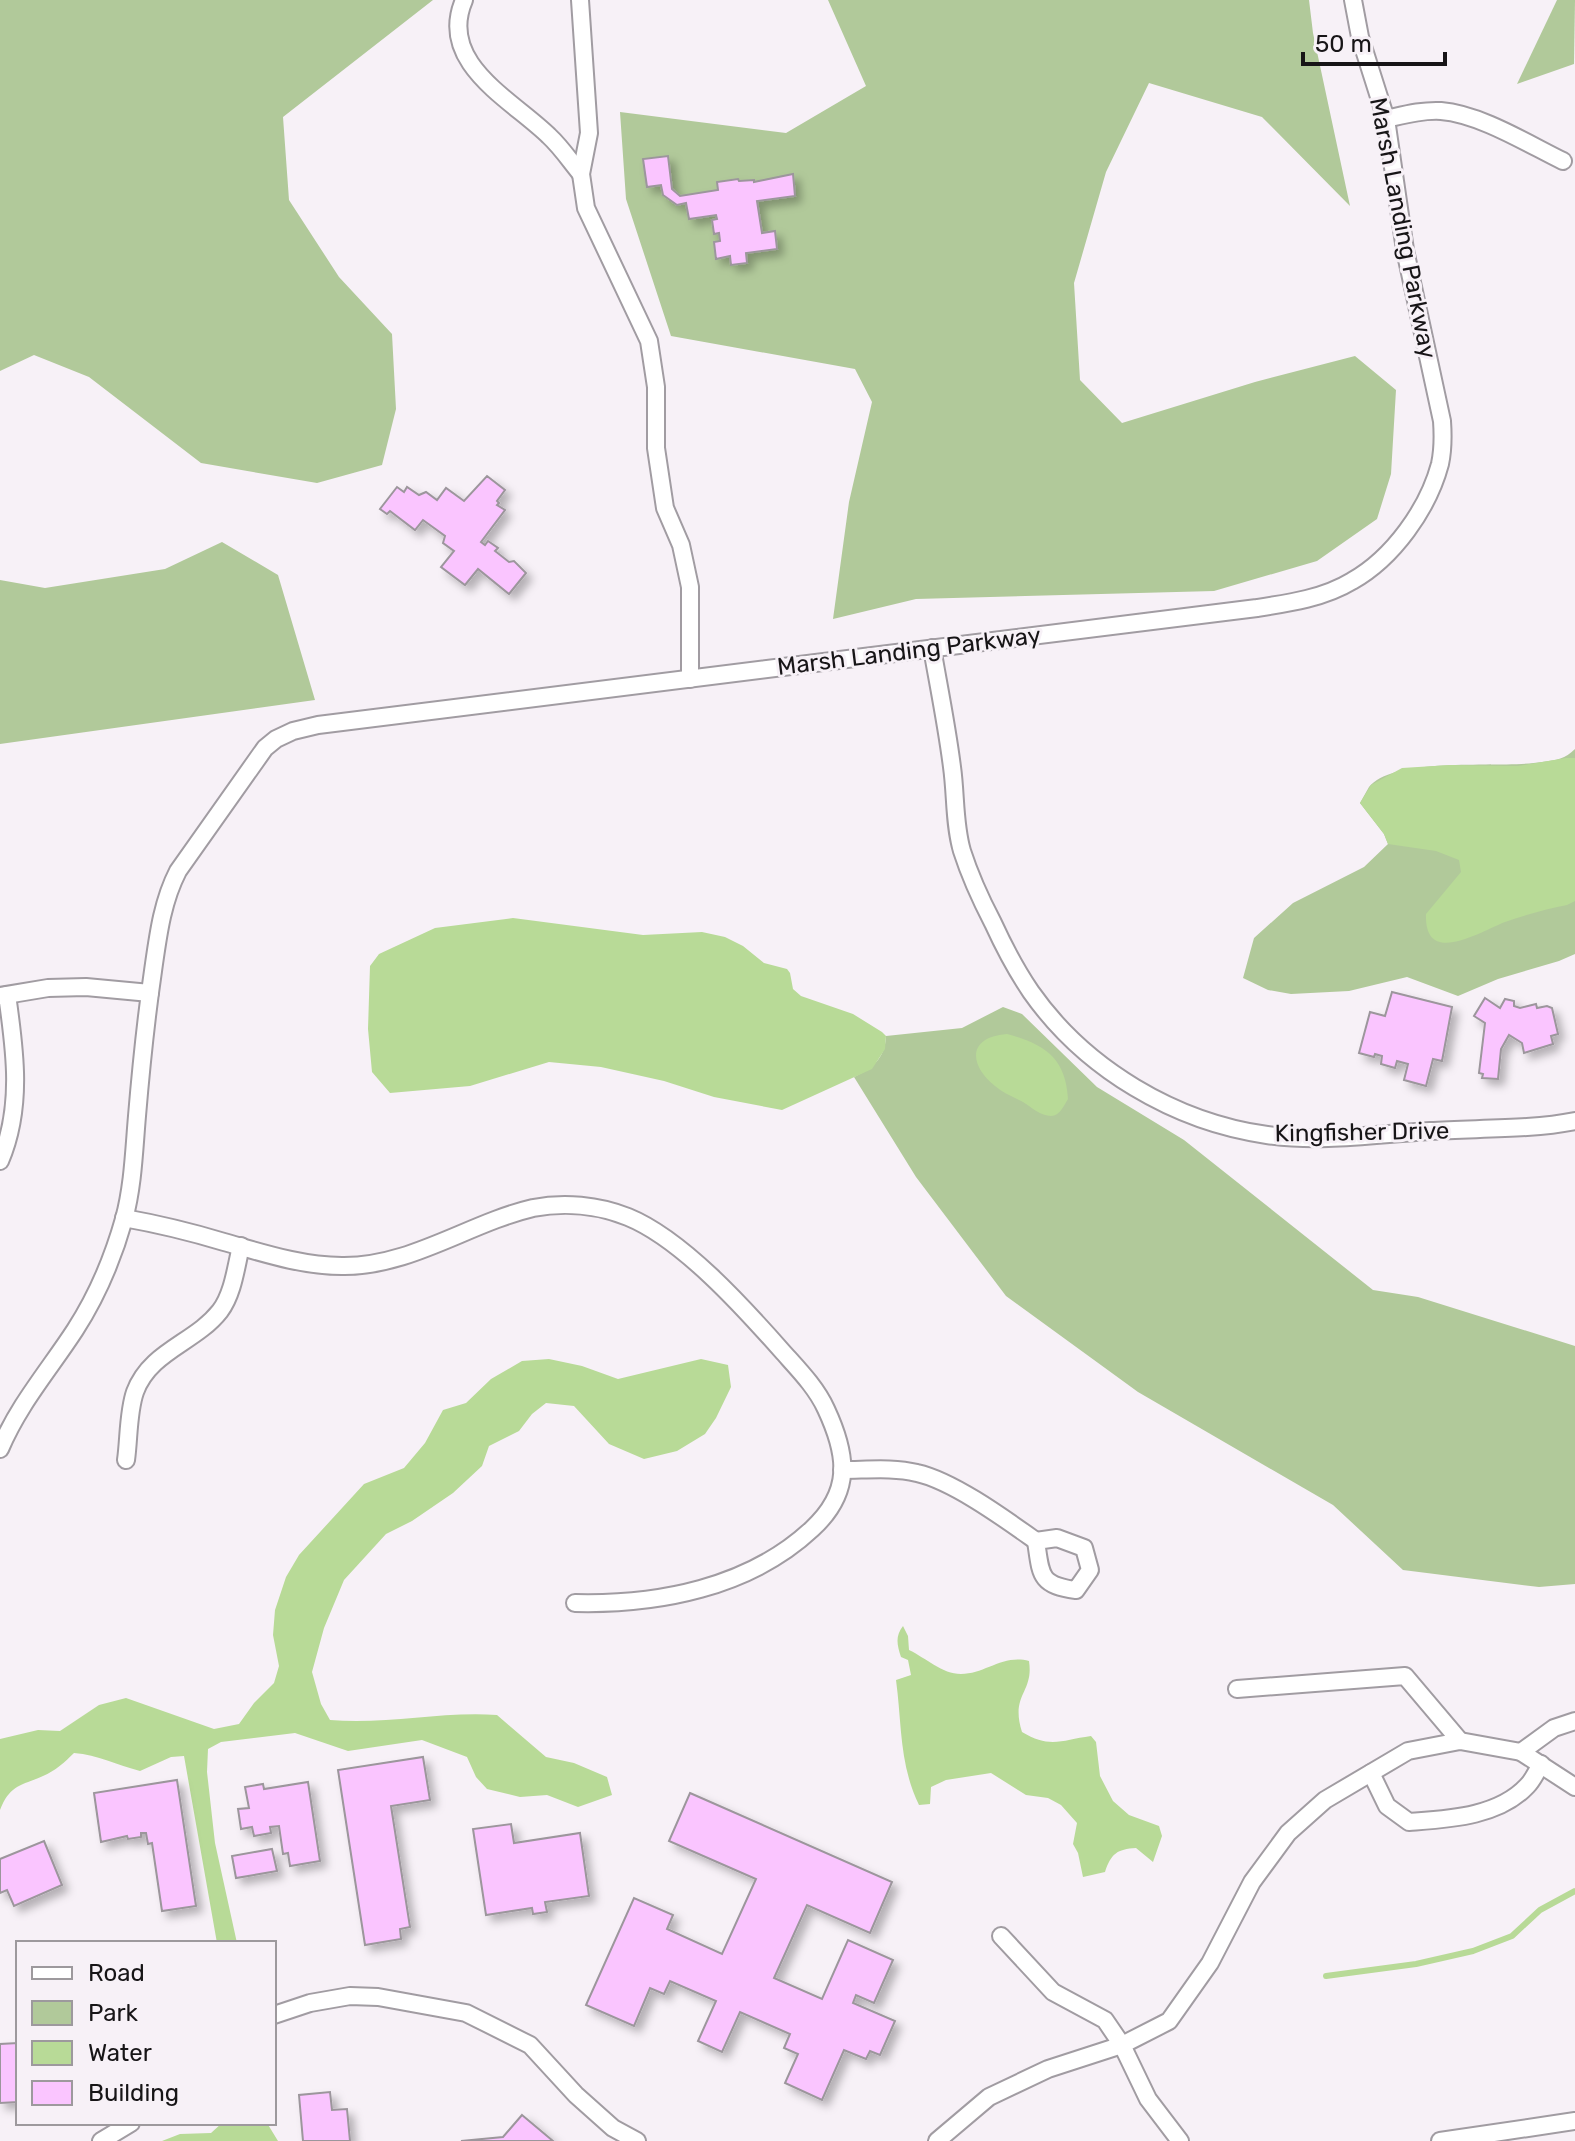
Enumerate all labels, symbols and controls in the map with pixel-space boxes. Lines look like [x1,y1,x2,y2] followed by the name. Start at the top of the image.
[1303,16,1445,66] scale bar
[1315,30,1372,58] text: 50 m
[1364,95,1442,361] street label: Marsh Landing Parkway
[776,621,1042,681] street label: Marsh Landing Parkway
[1274,1116,1450,1148] street label: Kingfisher Drive
[16,1941,276,2125] legend
[88,1959,145,1987] text: Road
[88,1999,139,2027] text: Park
[88,2039,152,2067] text: Water
[88,2079,179,2107] text: Building

